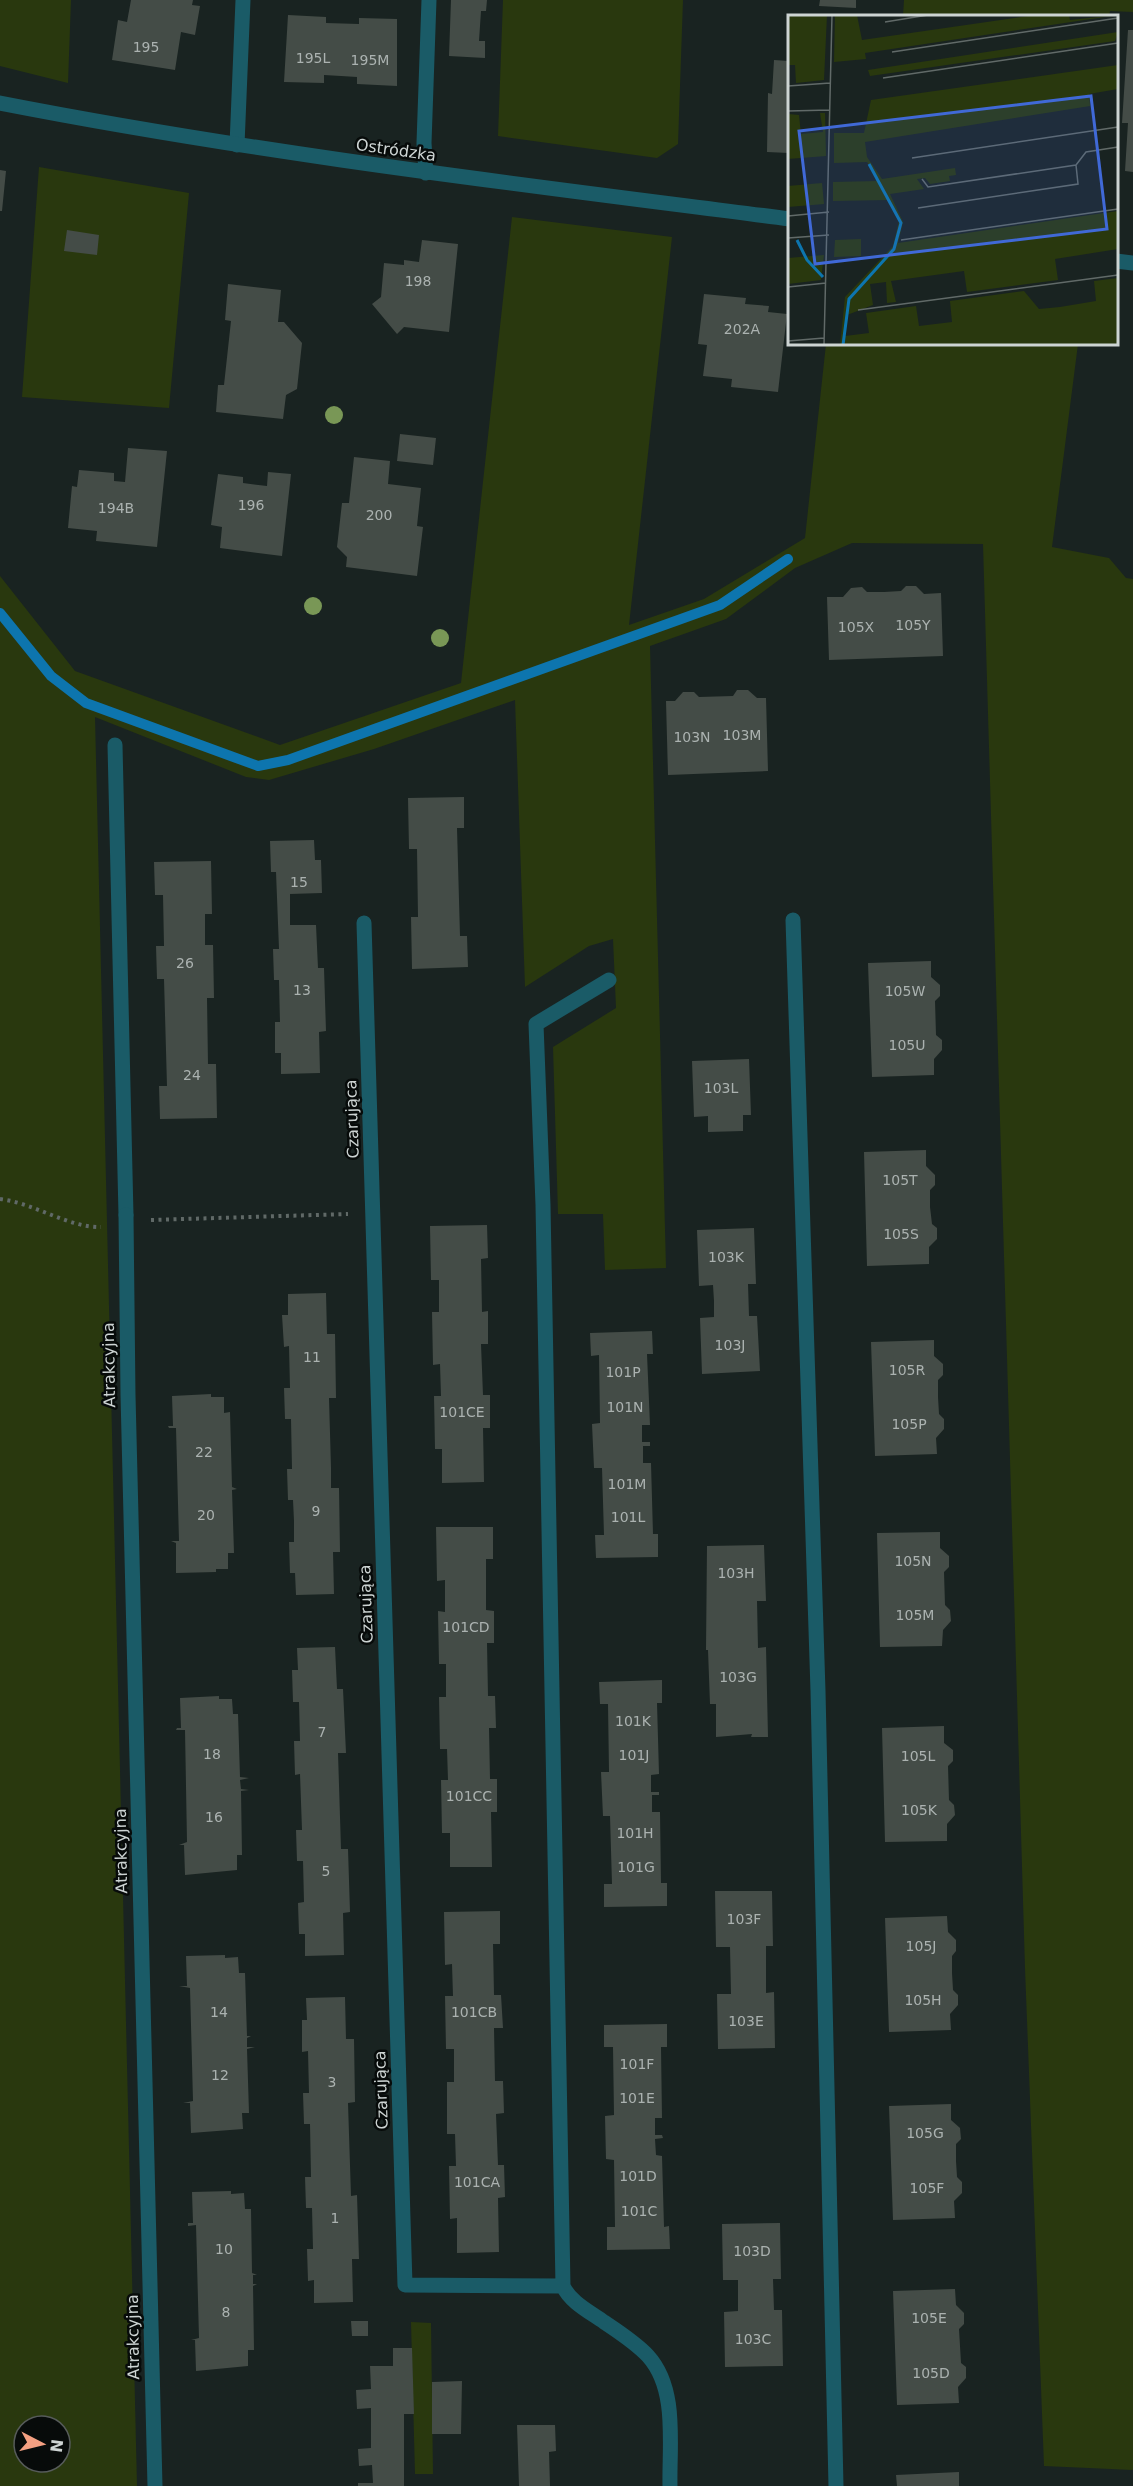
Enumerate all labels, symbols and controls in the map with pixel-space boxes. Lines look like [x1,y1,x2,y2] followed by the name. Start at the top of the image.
[788,15,1118,345] inset map
[133,39,159,55] house number: 195
[296,50,330,66] house number: 195L
[351,52,389,68] house number: 195M
[355,135,437,165] street label: Ostródzka
[405,273,431,289] house number: 198
[724,321,761,337] house number: 202A
[238,497,264,513] house number: 196
[98,500,134,516] house number: 194B
[366,507,392,523] house number: 200
[895,617,931,633] house number: 105Y
[838,619,875,635] house number: 105X
[723,727,761,743] house number: 103M
[673,729,711,745] house number: 103N
[290,874,308,890] house number: 15
[176,955,194,971] house number: 26
[293,982,311,998] house number: 13
[885,983,925,999] house number: 105W
[889,1037,925,1053] house number: 105U
[183,1067,201,1083] house number: 24
[341,1079,363,1159] street label: Czarująca
[704,1080,738,1096] house number: 103L
[882,1172,918,1188] house number: 105T
[883,1226,919,1242] house number: 105S
[708,1249,745,1265] house number: 103K
[99,1322,119,1408] street label: Atrakcyjna
[715,1337,745,1353] house number: 103J
[303,1349,321,1365] house number: 11
[889,1362,925,1378] house number: 105R
[605,1364,641,1380] house number: 101P
[606,1399,644,1415] house number: 101N
[439,1404,485,1420] house number: 101CE
[891,1416,927,1432] house number: 105P
[195,1444,213,1460] house number: 22
[608,1476,646,1492] house number: 101M
[312,1503,320,1519] house number: 9
[197,1507,215,1523] house number: 20
[611,1509,645,1525] house number: 101L
[894,1553,932,1569] house number: 105N
[355,1564,377,1644] street label: Czarująca
[717,1565,755,1581] house number: 103H
[896,1607,934,1623] house number: 105M
[442,1619,490,1635] house number: 101CD
[719,1669,757,1685] house number: 103G
[615,1713,652,1729] house number: 101K
[318,1724,326,1740] house number: 7
[203,1746,221,1762] house number: 18
[619,1747,649,1763] house number: 101J
[901,1748,935,1764] house number: 105L
[446,1788,492,1804] house number: 101CC
[901,1802,938,1818] house number: 105K
[111,1808,131,1894] street label: Atrakcyjna
[205,1809,223,1825] house number: 16
[616,1825,654,1841] house number: 101H
[617,1859,655,1875] house number: 101G
[322,1863,330,1879] house number: 5
[727,1911,761,1927] house number: 103F
[906,1938,936,1954] house number: 105J
[904,1992,942,2008] house number: 105H
[210,2004,228,2020] house number: 14
[451,2004,497,2020] house number: 101CB
[728,2013,764,2029] house number: 103E
[370,2050,392,2130] street label: Czarująca
[620,2056,654,2072] house number: 101F
[211,2067,229,2083] house number: 12
[328,2074,336,2090] house number: 3
[619,2090,655,2106] house number: 101E
[906,2125,944,2141] house number: 105G
[619,2168,657,2184] house number: 101D
[454,2174,500,2190] house number: 101CA
[910,2180,944,2196] house number: 105F
[621,2203,657,2219] house number: 101C
[331,2210,339,2226] house number: 1
[215,2241,233,2257] house number: 10
[733,2243,771,2259] house number: 103D
[123,2294,143,2380] street label: Atrakcyjna
[222,2304,230,2320] house number: 8
[911,2310,947,2326] house number: 105E
[735,2331,771,2347] house number: 103C
[912,2365,950,2381] house number: 105D
[12,2414,72,2474] north arrow
[46,2438,67,2454] text: N

